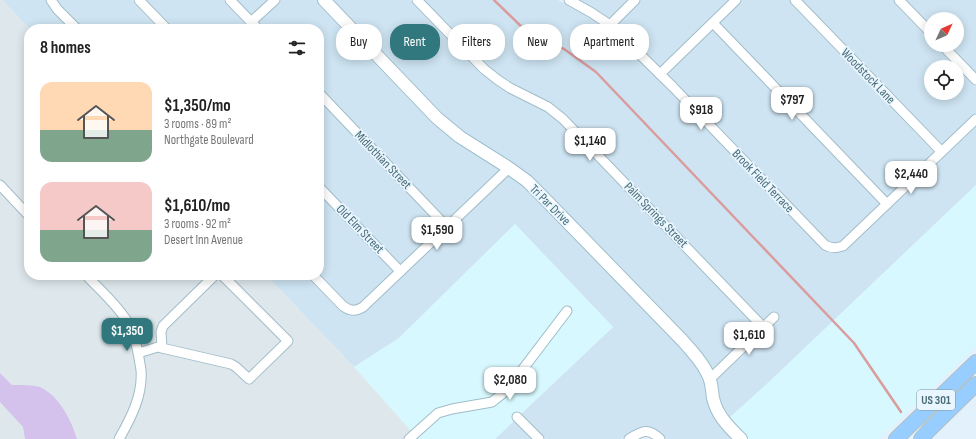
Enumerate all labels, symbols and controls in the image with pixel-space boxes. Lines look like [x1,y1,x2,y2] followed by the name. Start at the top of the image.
[924,12,964,52] north arrow
[924,12,964,100] map controls
[336,24,382,60] chip: Buy
[390,24,440,60] chip: Rent
[448,24,505,60] chip: Filters
[513,24,562,60] chip: New
[570,24,649,60] chip: Apartment
[286,37,308,59] icon: filters
[40,38,91,58] text: 8 homes
[838,45,898,107] street label: Woodstock Lane
[924,60,964,100] button: locate
[768,87,816,121] pin: $797
[780,92,804,108] text: $797
[164,96,231,116] text: $1,350/mo
[677,97,725,131] pin: $918
[72,98,120,146] icon: home
[689,102,713,118] text: $918
[164,116,231,132] text: 3 rooms · 89 m²
[351,127,415,193] street label: Midlothian Street
[557,128,623,162] pin: $1,140
[164,132,254,148] text: Northgate Boulevard
[574,133,606,149] text: $1,140
[729,146,797,216] street label: Brook Field Terrace
[878,161,944,195] pin: $2,440
[894,166,928,182] text: $2,440
[621,179,691,251] street label: Palm Springs Street
[526,181,574,229] street label: Tri Par Drive
[164,196,230,216] text: $1,610/mo
[72,198,120,246] icon: home
[333,201,387,257] street label: Old Elm Street
[164,216,231,232] text: 3 rooms · 92 m²
[404,217,470,251] pin: $1,590
[420,222,454,238] text: $1,590
[164,232,243,248] text: Desert Inn Avenue
[94,318,160,352] pin: $1,350
[716,322,782,356] pin: $1,610
[111,323,143,339] text: $1,350
[733,327,765,343] text: $1,610
[477,367,543,401] pin: $2,080
[493,372,527,388] text: $2,080
[917,390,955,410] road number: US 301

